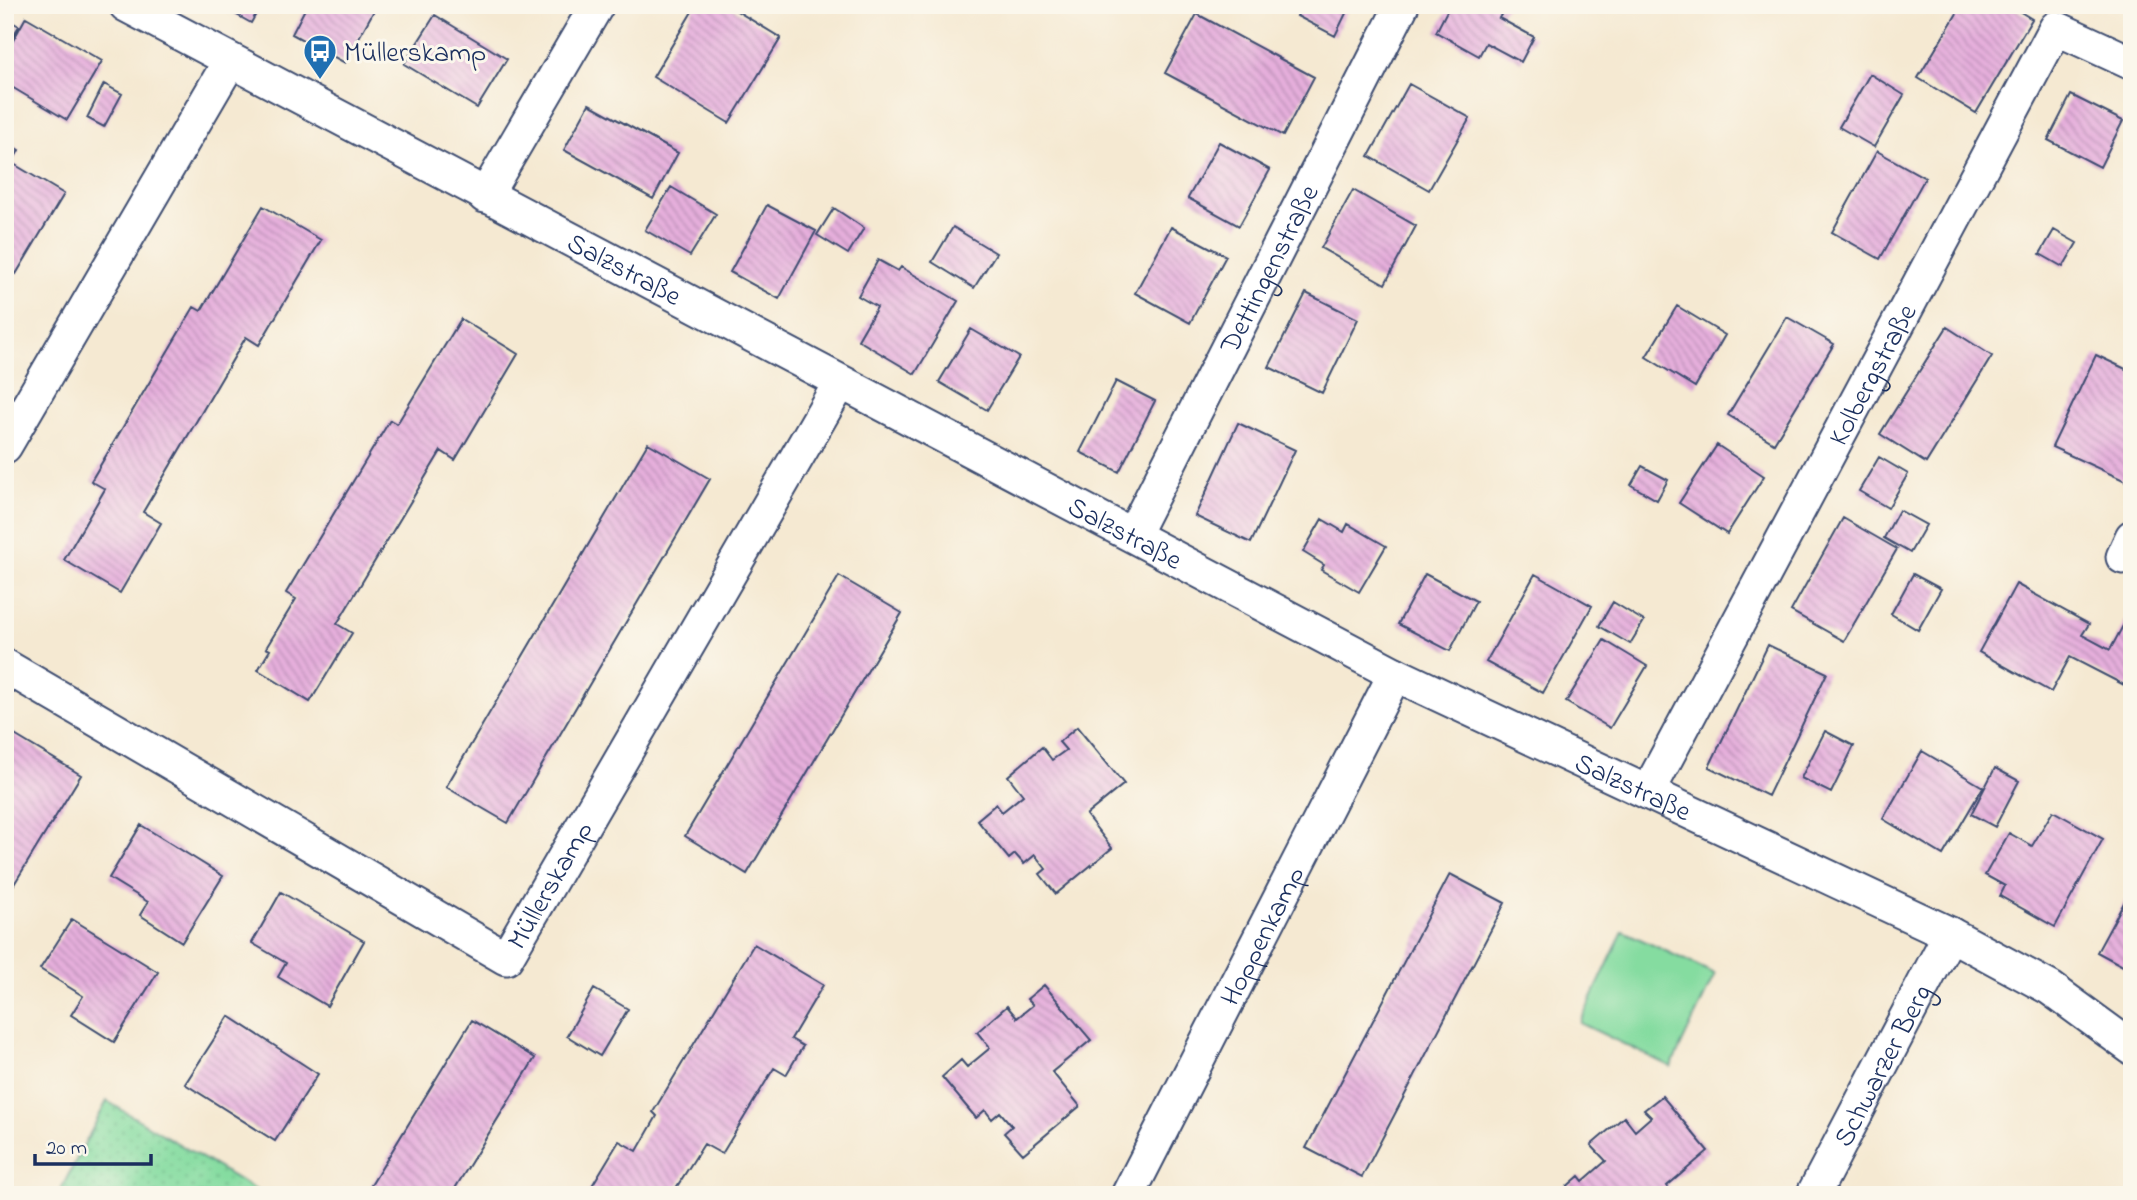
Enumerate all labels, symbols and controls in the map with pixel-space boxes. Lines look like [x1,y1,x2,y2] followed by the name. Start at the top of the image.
[301,32,339,81] bus stop icon: Müllerskamp
[344,34,486,75] place label: Müllerskamp
[1211,178,1331,362] street label: Dettingenstraße
[559,224,688,318] street label: Salzstraße
[1820,297,1929,454] street label: Kolbergstraße
[1059,488,1189,582] street label: Salzstraße
[1567,744,1697,834] street label: Salzstraße
[498,814,605,958] street label: Müllerskamp
[1211,860,1317,1014] street label: Hoppenkamp
[1825,978,1944,1155] street label: Schwarzer Berg
[35,1123,150,1167] scale bar
[46,1134,87,1164] text: 20 m

